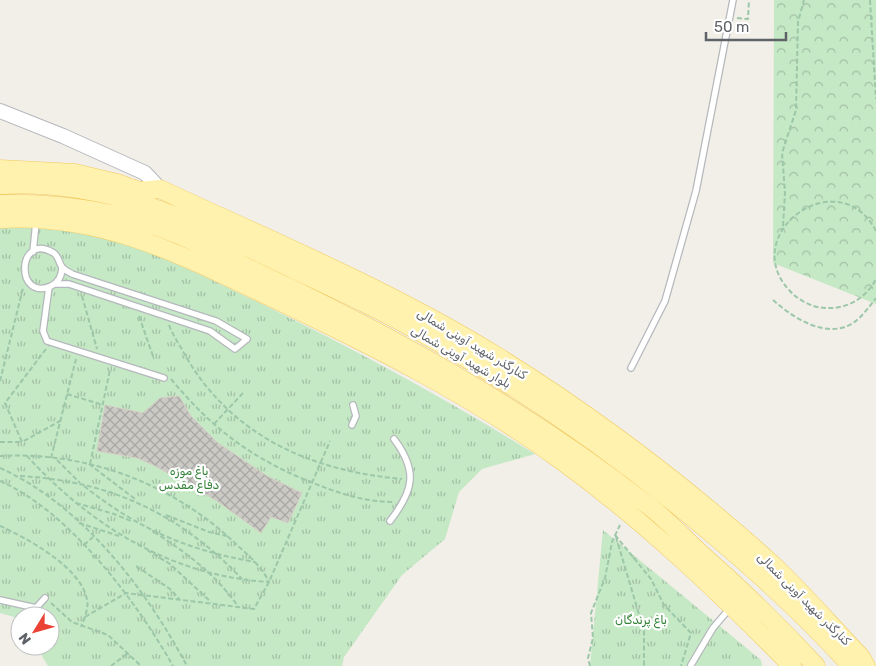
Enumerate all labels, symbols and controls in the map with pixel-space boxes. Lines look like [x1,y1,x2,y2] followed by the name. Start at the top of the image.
[706,10,786,42] scale bar
[714,18,749,36] text: 50 m
[414,306,530,383] street label: کنارگذر شهید آوینی شمالی
[408,323,513,392] street label: بلوار شهید آوینی شمالی
[159,464,219,494] park label: باغ موزه دفاع مقدس
[754,550,854,649] street label: کنارگذر شهید آوینی شمالی
[10,606,60,656] north arrow
[615,613,667,629] park label: باغ پرندگان
[15,629,35,648] text: N

